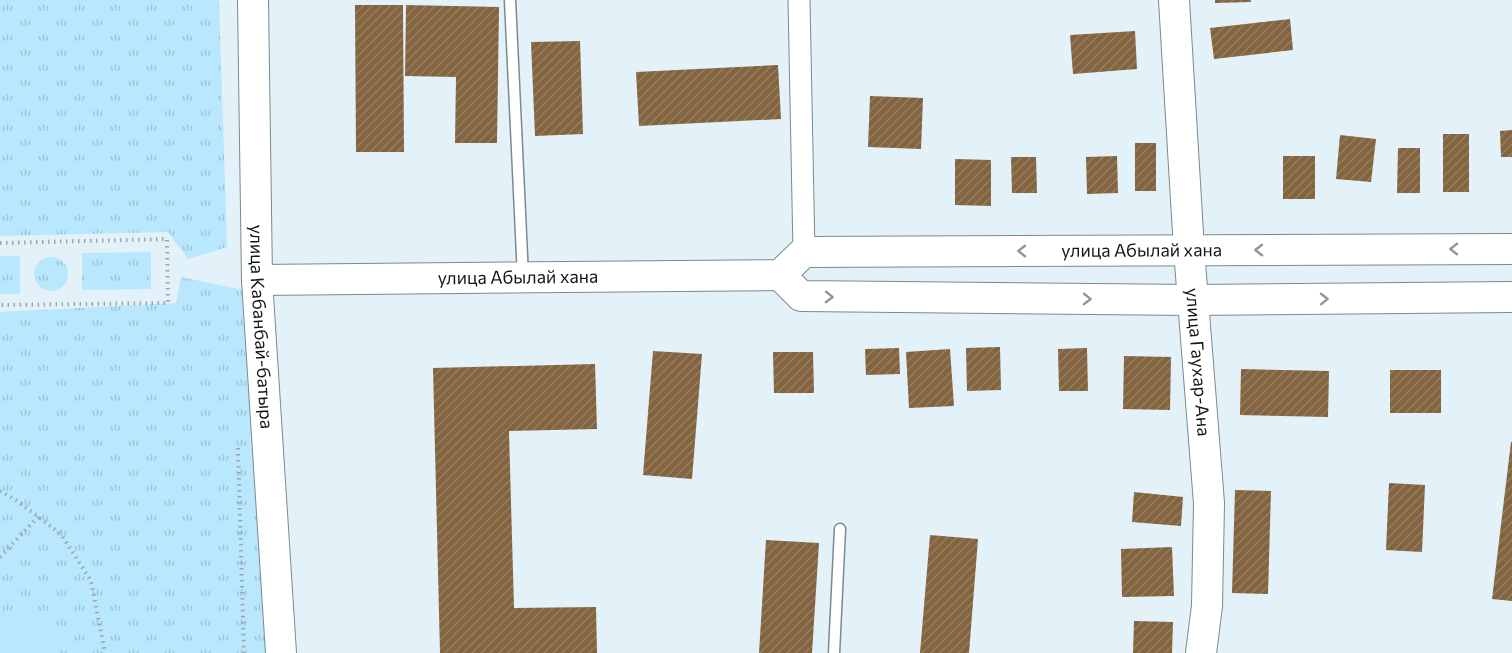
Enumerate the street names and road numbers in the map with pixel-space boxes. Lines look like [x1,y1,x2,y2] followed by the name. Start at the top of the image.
[246,225,279,430] street label: улица Кабанбай-батыра
[1061,238,1222,261] street label: улица Абылай хана
[437,265,598,288] street label: улица Абылай хана
[1182,287,1216,437] street label: улица Гаухар-Ана

